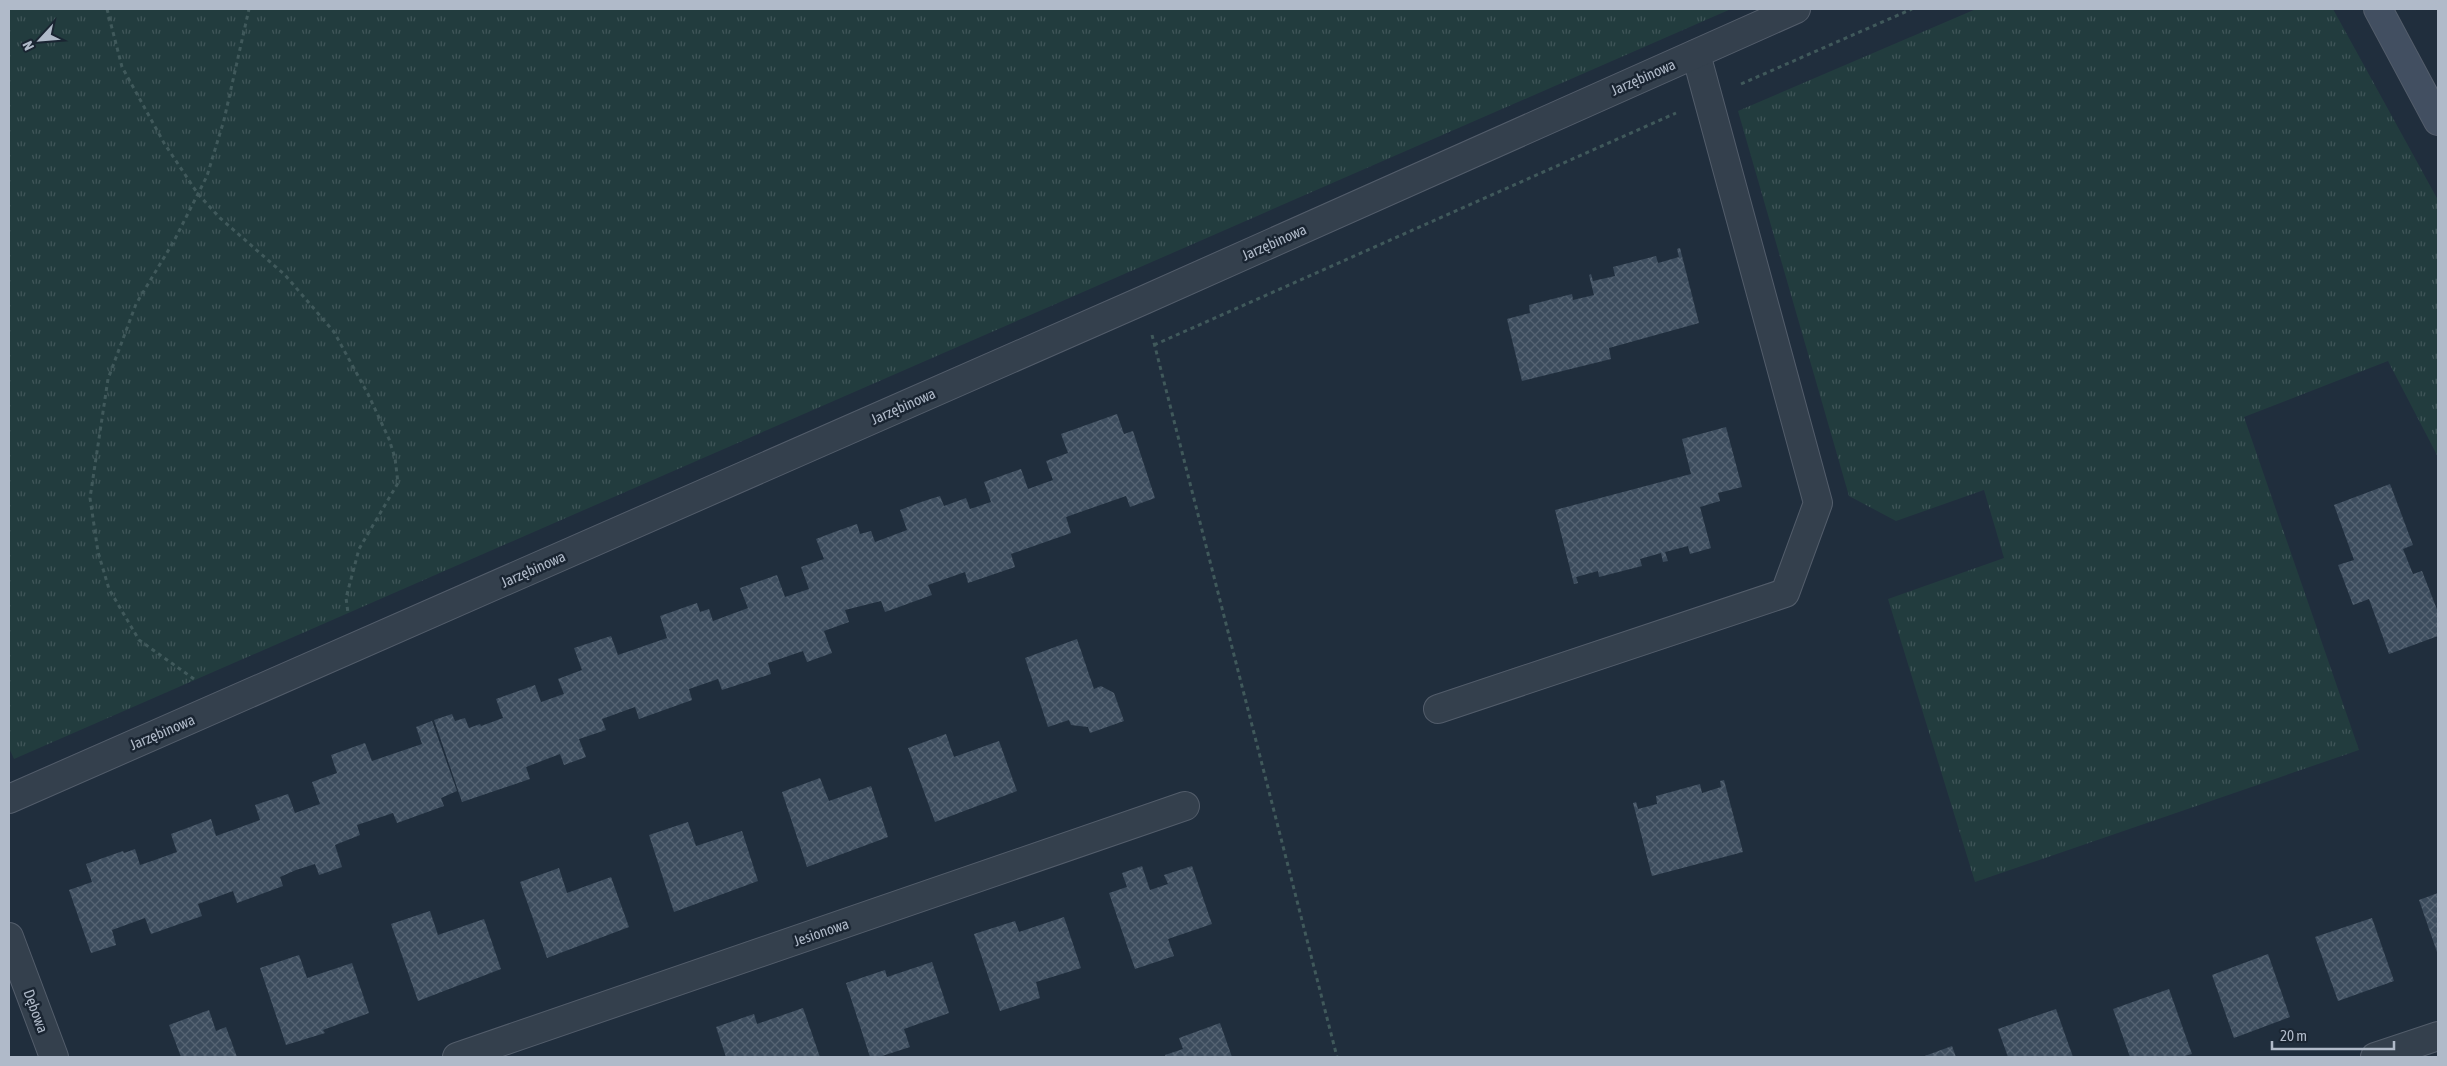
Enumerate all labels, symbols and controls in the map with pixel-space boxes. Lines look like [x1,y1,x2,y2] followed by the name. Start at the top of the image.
[15,15,65,65] north arrow
[19,38,37,53] text: N
[1608,55,1678,99] street label: Jarzębinowa
[1239,220,1309,264] street label: Jarzębinowa
[868,384,938,428] street label: Jarzębinowa
[498,547,568,591] street label: Jarzębinowa
[127,711,197,753] street label: Jarzębinowa
[791,915,851,949] street label: Jesionowa
[20,987,52,1035] street label: Dębowa
[2272,1018,2394,1050] scale bar
[2280,1027,2307,1044] text: 20 m

